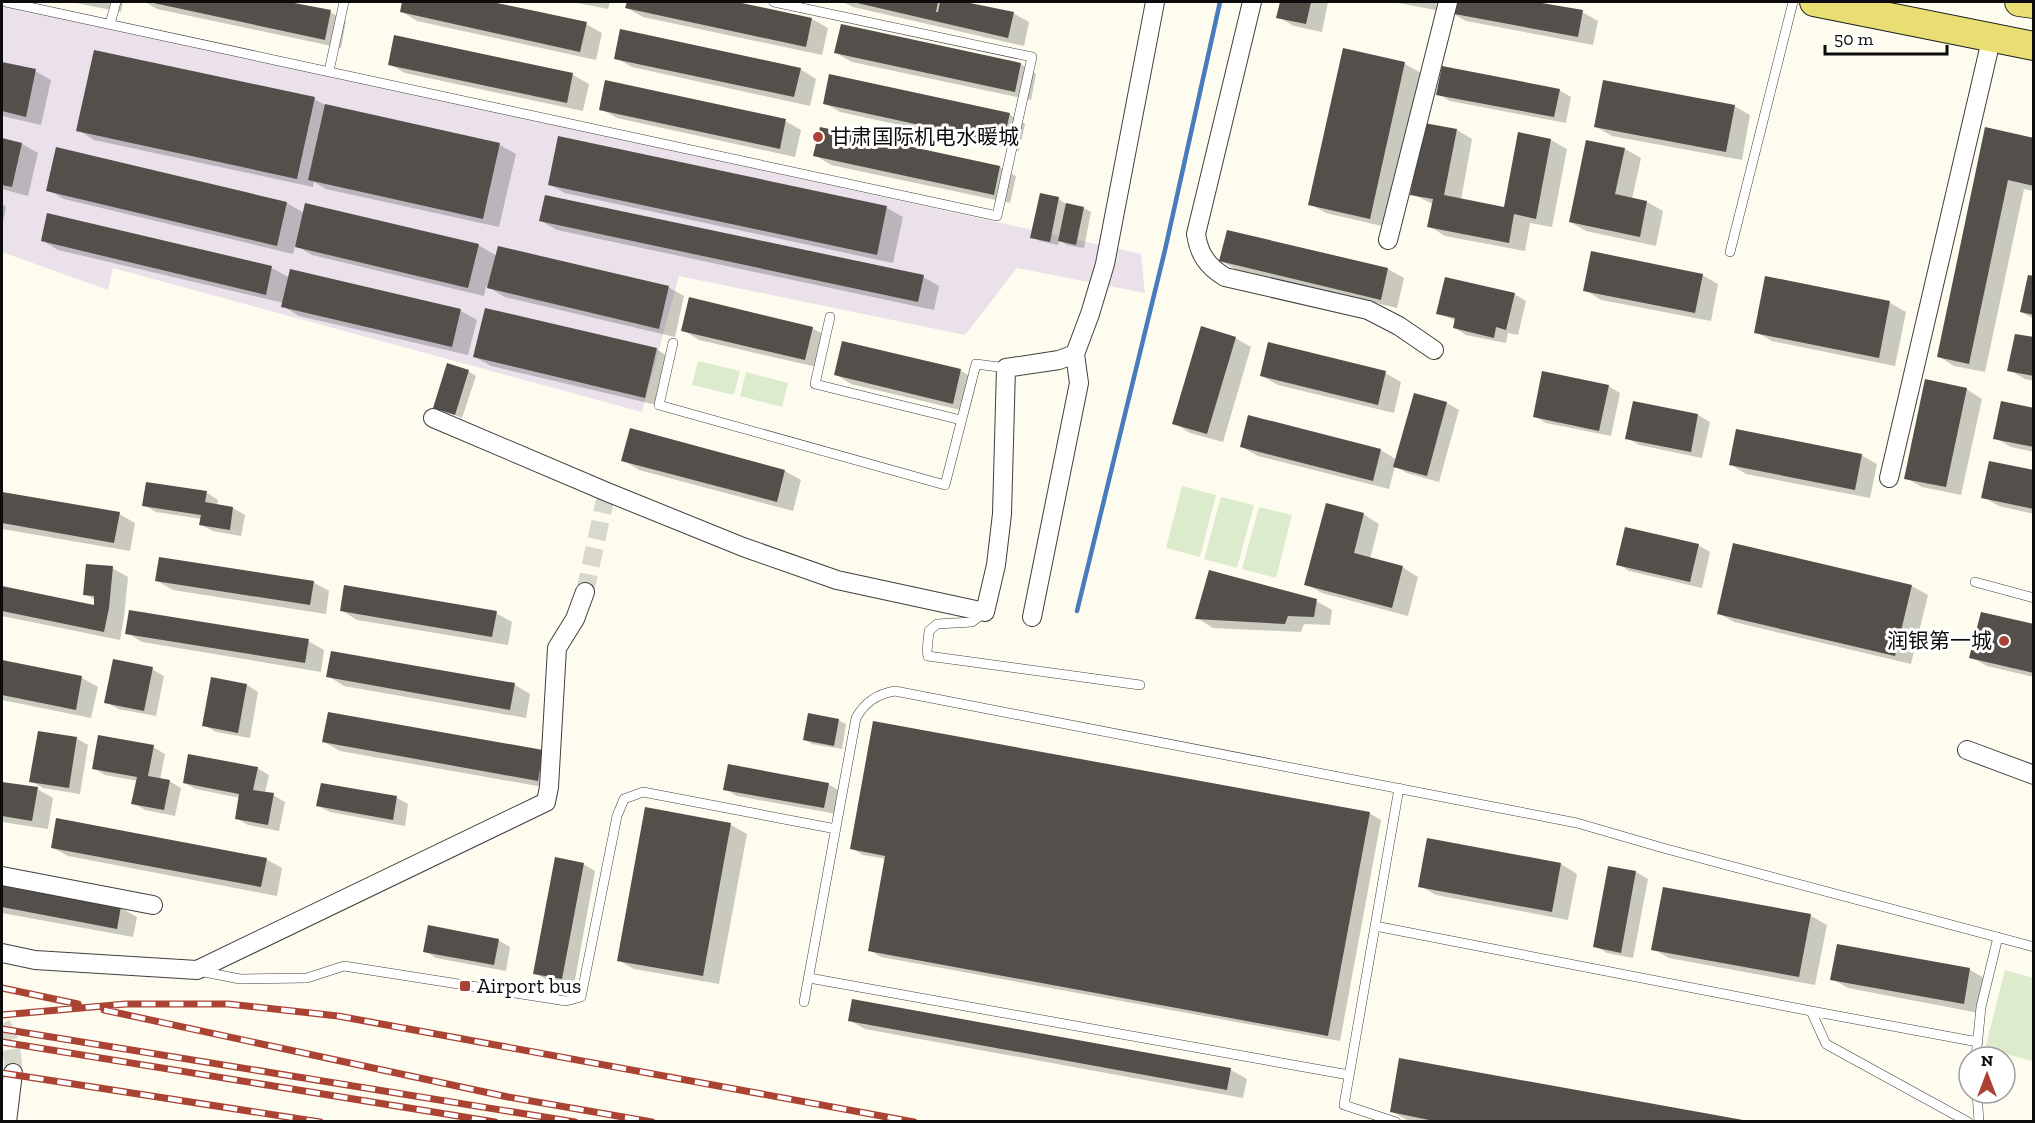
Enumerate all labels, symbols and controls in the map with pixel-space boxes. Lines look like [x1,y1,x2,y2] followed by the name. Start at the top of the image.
[1825,18,1946,56] scale bar
[1834,28,1874,50] text: 50 m
[830,124,1019,149] place label: 甘肃国际机电水暖城
[811,130,825,144] marker: 甘肃国际机电水暖城
[1887,628,1992,653] place label: 润银第一城
[1997,634,2011,648] marker: 润银第一城
[477,973,581,998] place label: Airport bus
[458,979,472,993] marker: Airport bus
[1957,1045,2017,1105] north arrow
[1981,1051,1993,1070] text: N

